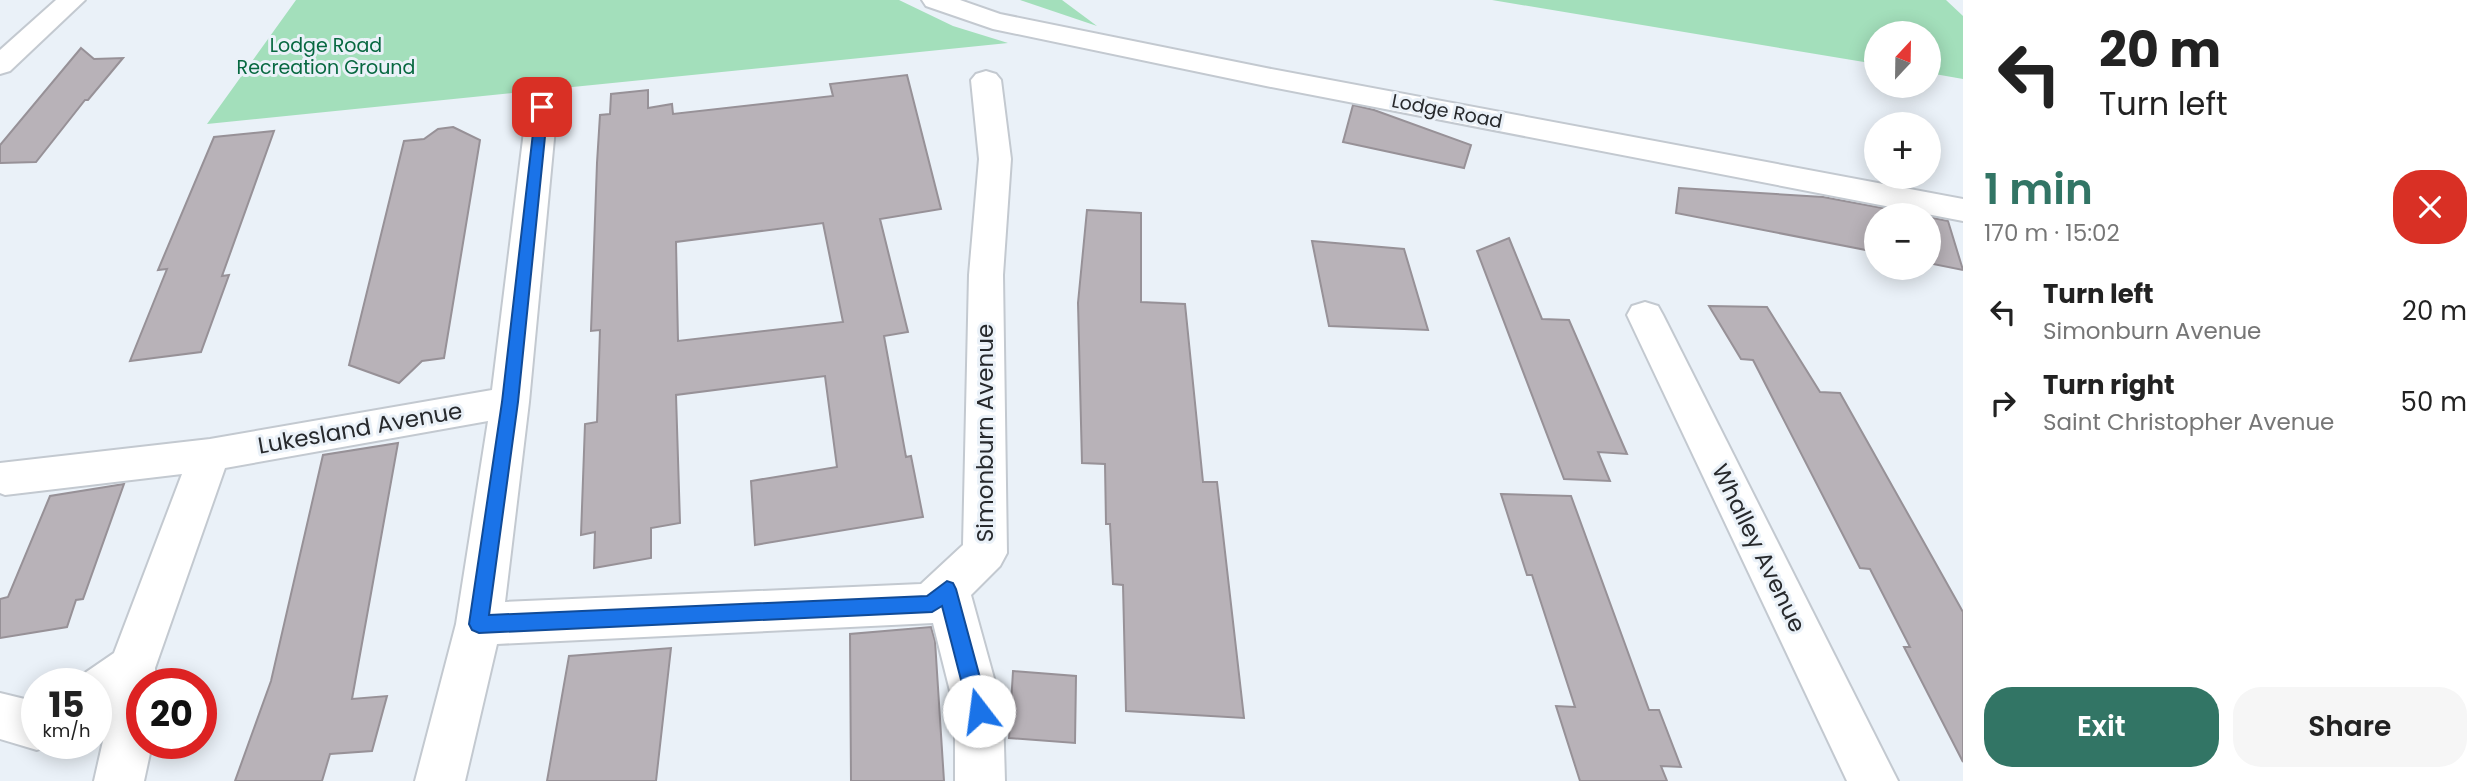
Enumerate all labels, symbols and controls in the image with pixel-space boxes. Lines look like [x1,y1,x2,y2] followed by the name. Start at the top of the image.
[2099,16,2221,84] text: 20 m
[1864,21,1941,98] north arrow
[1864,21,1941,280] map controls
[1984,28,2075,119] icon: left
[237,32,415,81] park label: Lodge Road Recreation Ground
[512,77,572,137] pin
[2099,81,2228,126] text: Turn left
[1389,87,1505,135] street label: Lodge Road
[523,88,561,126] icon: arrive
[1864,112,1941,189] button: +
[1984,160,2093,219] text: 1 min
[2393,170,2467,244] button: close
[1864,203,1941,280] button: −
[1984,217,2120,249] text: 170 m · 15:02
[2043,276,2154,312] text: Turn left
[1984,293,2022,331] icon: left
[2402,293,2467,329] text: 20 m
[2043,315,2261,347] text: Simonburn Avenue
[969,324,1001,542] street label: Simonburn Avenue
[2043,367,2175,403] text: Turn right
[1984,384,2022,422] icon: right
[2401,384,2467,420] text: 50 m
[255,394,465,462] street label: Lukesland Avenue
[2043,406,2334,438] text: Saint Christopher Avenue
[1704,458,1814,638] street label: Whalley Avenue
[126,668,217,759] speed limit sign: 20
[942,674,1016,748] position arrow
[49,680,84,729] text: 15
[1984,687,2219,767] button: Exit
[2233,687,2467,767] button: Share
[43,718,90,743] text: km/h

